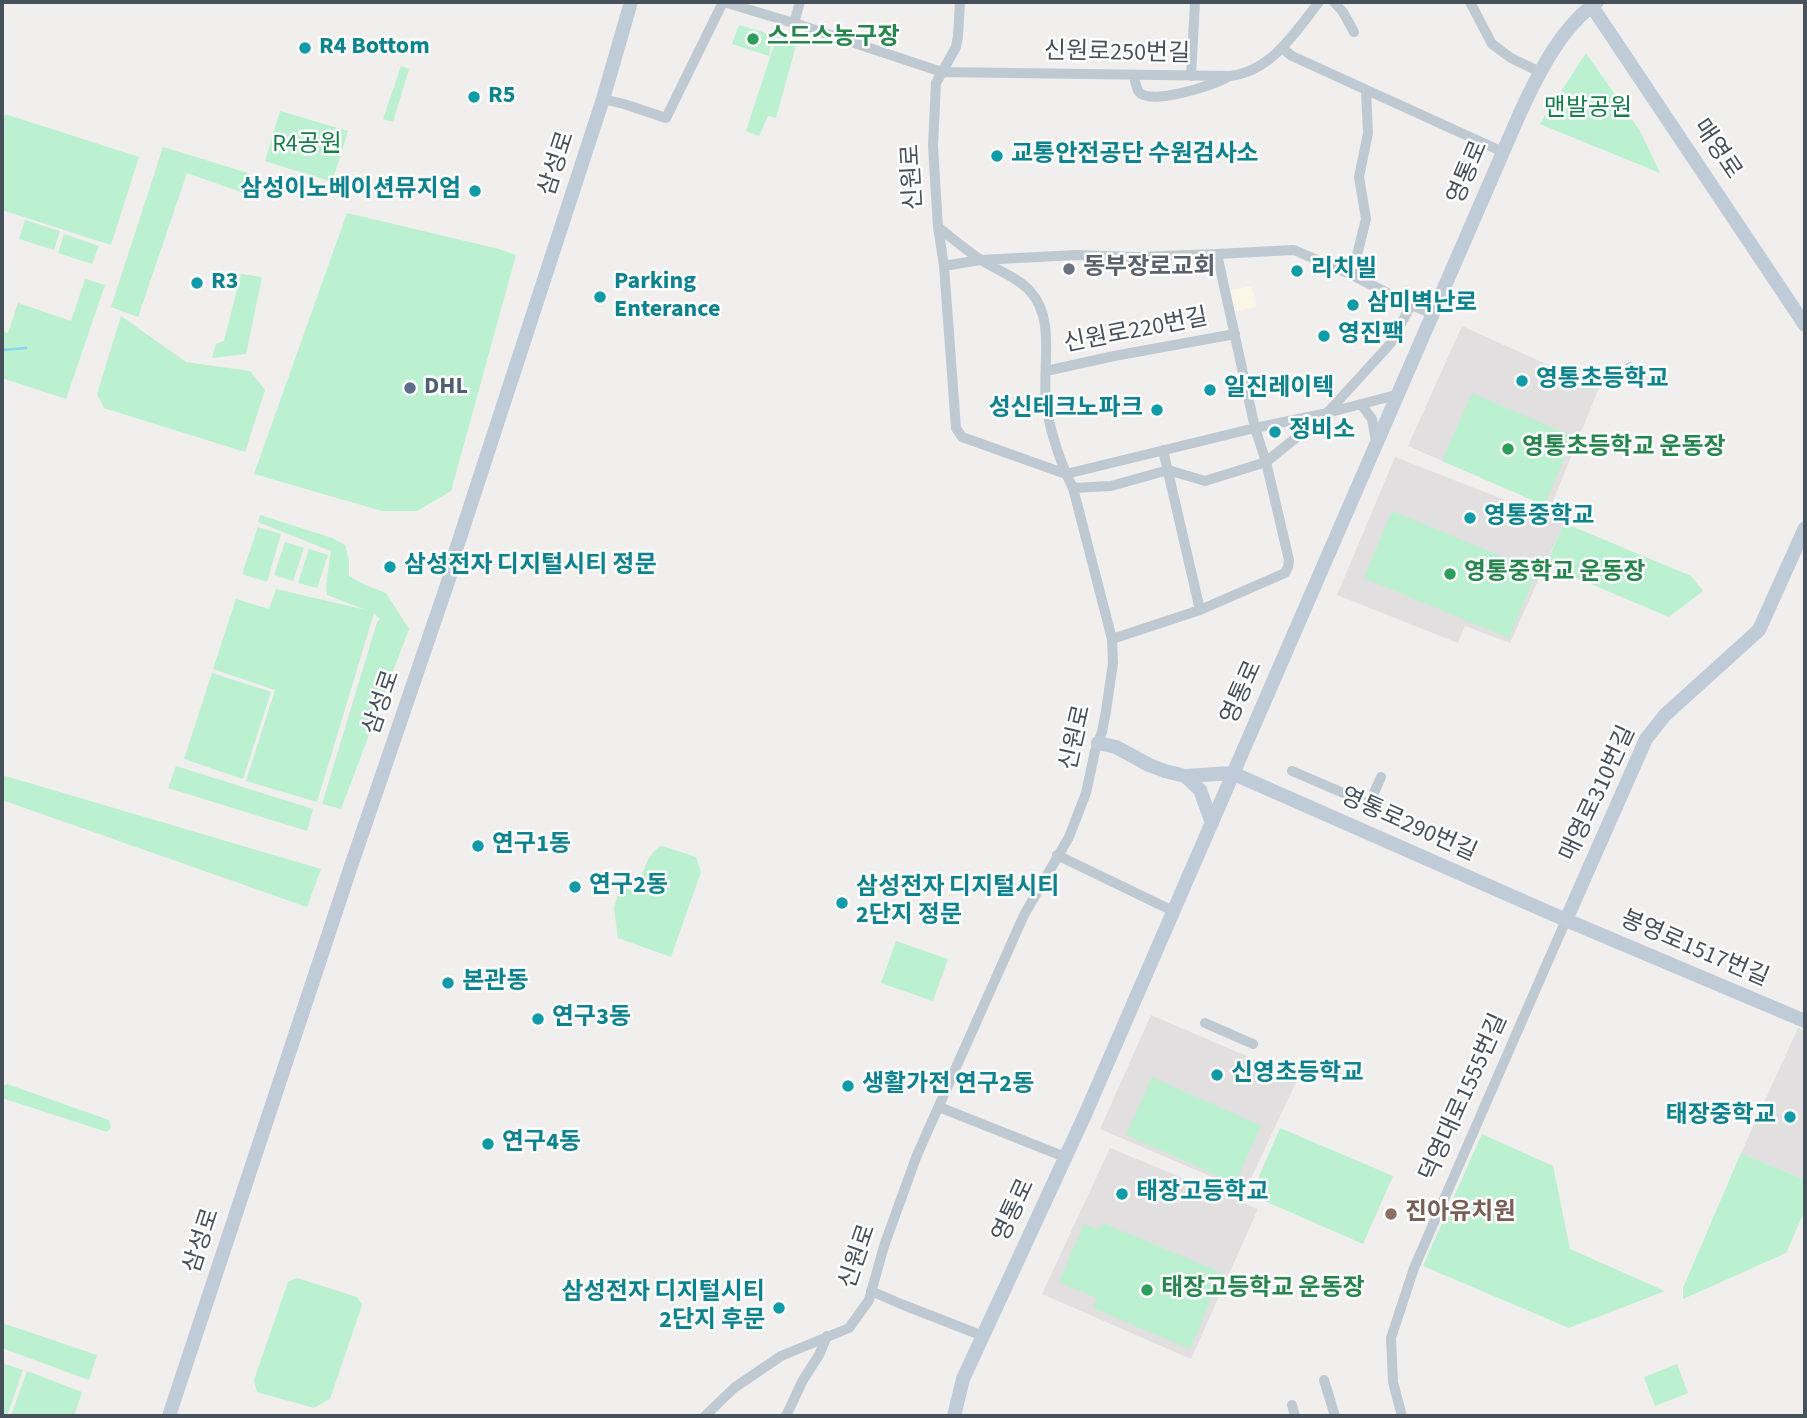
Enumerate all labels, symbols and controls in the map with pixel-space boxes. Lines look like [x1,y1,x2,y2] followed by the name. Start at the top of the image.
[767,25,899,53] place label: 스드스농구장
[745,31,761,47] marker: 스드스농구장
[319,34,430,62] place label: R4 Bottom
[1044,38,1190,70] street label: 신원로250번길
[297,40,313,56] marker: R4 Bottom
[488,83,515,111] place label: R5
[466,89,482,105] marker: R5
[1544,96,1632,124] park label: 맨발공원
[1686,114,1746,186] street label: 매영로
[534,128,582,200] street label: 삼성로
[272,132,342,160] park label: R4공원
[1443,137,1495,209] street label: 영통로
[1011,142,1259,170] place label: 교통안전공단 수원검사소
[898,143,930,211] street label: 신원로
[989,148,1005,164] marker: 교통안전공단 수원검사소
[240,177,461,205] place label: 삼성이노베이션뮤지엄
[467,183,483,199] marker: 삼성이노베이션뮤지엄
[1083,255,1215,283] place label: 동부장로교회
[1311,257,1377,285] place label: 리치빌
[1061,261,1077,277] marker: 동부장로교회
[1289,263,1305,279] marker: 리치빌
[211,269,238,297] place label: R3
[614,269,720,325] place label: Parking Enterance
[189,275,205,291] marker: R3
[592,289,608,305] marker: Parking Enterance
[1367,291,1477,319] place label: 삼미벽난로
[1345,297,1361,313] marker: 삼미벽난로
[1062,304,1210,360] street label: 신원로220번길
[1338,322,1404,350] place label: 영진팩
[1316,328,1332,344] marker: 영진팩
[1536,367,1668,395] place label: 영통초등학교
[1514,373,1530,389] marker: 영통초등학교
[424,374,468,402] place label: DHL
[1224,376,1334,404] place label: 일진레이텍
[402,380,418,396] marker: DHL
[1202,382,1218,398] marker: 일진레이텍
[988,396,1143,424] place label: 성신테크노파크
[1149,402,1165,418] marker: 성신테크노파크
[1289,418,1355,446] place label: 정비소
[1267,424,1283,440] marker: 정비소
[1522,435,1726,463] place label: 영통초등학교 운동장
[1500,441,1516,457] marker: 영통초등학교 운동장
[1484,504,1594,532] place label: 영통중학교
[1462,510,1478,526] marker: 영통중학교
[404,553,656,581] place label: 삼성전자 디지털시티 정문
[382,559,398,575] marker: 삼성전자 디지털시티 정문
[1464,560,1645,588] place label: 영통중학교 운동장
[1442,566,1458,582] marker: 영통중학교 운동장
[1216,657,1270,729] street label: 영통로
[359,667,407,739] street label: 삼성로
[1056,702,1098,774] street label: 신원로
[1555,722,1643,866] street label: 매영로310번길
[1335,783,1481,869] street label: 영통로290번길
[492,832,571,860] place label: 연구1동
[470,838,486,854] marker: 연구1동
[589,873,668,901] place label: 연구2동
[856,875,1060,931] place label: 삼성전자 디지털시티 2단지 정문
[567,879,583,895] marker: 연구2동
[834,895,850,911] marker: 삼성전자 디지털시티 2단지 정문
[1616,906,1772,994] street label: 봉영로1517번길
[462,969,528,997] place label: 본관동
[440,975,456,991] marker: 본관동
[552,1005,631,1033] place label: 연구3동
[1415,1010,1515,1186] street label: 덕영대로1555번길
[530,1011,546,1027] marker: 연구3동
[1231,1061,1363,1089] place label: 신영초등학교
[1209,1067,1225,1083] marker: 신영초등학교
[862,1072,1034,1100] place label: 생활가전 연구2동
[840,1078,856,1094] marker: 생활가전 연구2동
[1666,1103,1776,1131] place label: 태장중학교
[1782,1109,1798,1125] marker: 태장중학교
[502,1130,581,1158] place label: 연구4동
[480,1136,496,1152] marker: 연구4동
[988,1175,1042,1247] street label: 영통로
[1136,1180,1268,1208] place label: 태장고등학교
[1114,1186,1130,1202] marker: 태장고등학교
[1405,1200,1515,1228] place label: 진아유치원
[179,1205,227,1277] street label: 삼성로
[1383,1206,1399,1222] marker: 진아유치원
[835,1221,883,1293] street label: 신원로
[1161,1276,1365,1304] place label: 태장고등학교 운동장
[561,1280,765,1336] place label: 삼성전자 디지털시티 2단지 후문
[1139,1282,1155,1298] marker: 태장고등학교 운동장
[771,1300,787,1316] marker: 삼성전자 디지털시티 2단지 후문

